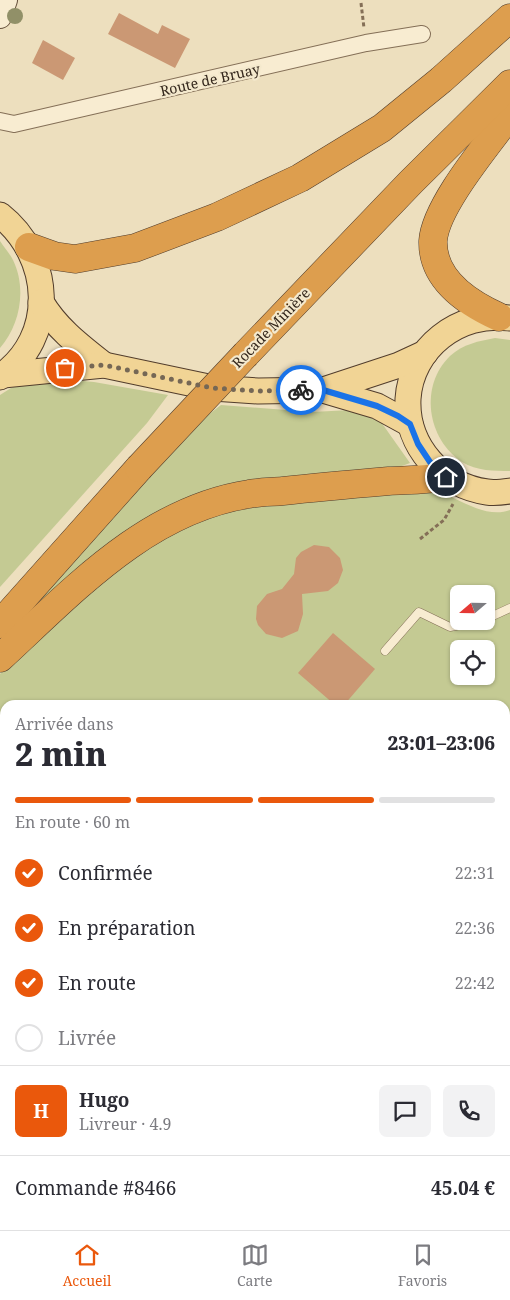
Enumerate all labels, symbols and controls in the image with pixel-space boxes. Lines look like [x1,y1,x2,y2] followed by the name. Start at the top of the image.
[158,59,262,100] street label: Route de Bruay
[228,283,314,372] street label: Rocade Minière
[44,347,86,389] pin
[51,354,79,382] icon: bag
[276,365,326,415] courier
[287,376,315,404] icon: bike
[425,456,467,498] pin
[432,463,460,491] icon: home
[450,585,495,630] north arrow
[450,585,495,685] map controls
[450,640,495,685] button: locate
[15,713,113,735] text: Arrivée dans
[387,730,495,756] text: 23:01–23:06
[15,732,107,775] text: 2 min
[15,811,130,833] text: En route · 60 m
[15,859,43,887] icon: check
[58,860,153,886] text: Confirmée
[455,862,495,884] text: 22:31
[15,914,43,942] icon: check
[58,915,195,941] text: En préparation
[455,917,495,939] text: 22:36
[15,969,43,997] icon: check
[58,970,136,996] text: En route
[455,972,495,994] text: 22:42
[58,1025,116,1051] text: Livrée
[379,1085,431,1137] button: chat
[443,1085,495,1137] button: phone
[79,1087,130,1113] text: Hugo
[33,1098,49,1124] text: H
[79,1113,171,1135] text: Livreur · 4.9
[15,1175,176,1201] text: Commande #8466
[431,1175,495,1201] text: 45.04 €
[63,1241,111,1290] tab: Accueil
[237,1241,272,1290] tab: Carte
[398,1241,447,1290] tab: Favoris

